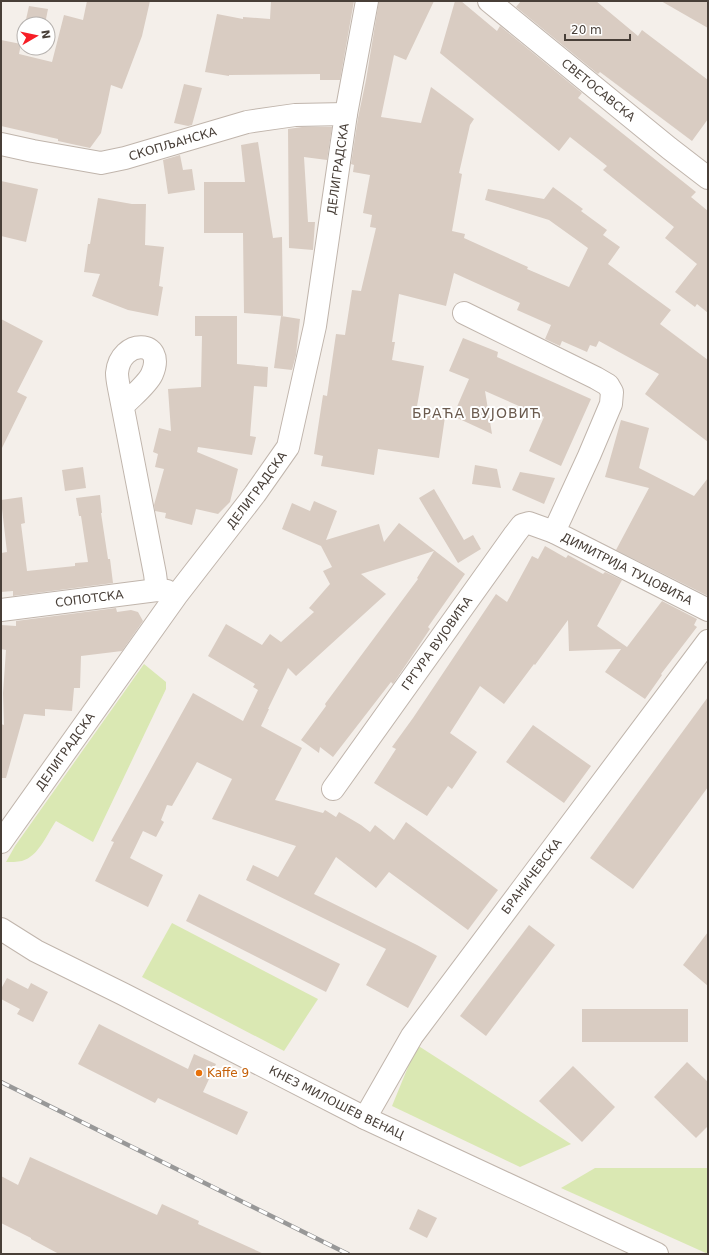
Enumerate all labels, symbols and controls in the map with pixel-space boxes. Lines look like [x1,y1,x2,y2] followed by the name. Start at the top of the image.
[16,16,56,56] north arrow
[565,16,630,42] scale bar
[571,23,602,37] text: 20 m
[38,29,53,40] text: N
[559,56,638,125] street label: СВЕТОСАВСКА
[324,122,352,216] street label: ДЕЛИГРАДСКА
[127,124,219,164] street label: СКОПЉАНСКА
[412,405,542,421] district label: БРАЋА ВУЈОВИЋ
[224,448,290,532] street label: ДЕЛИГРАДСКА
[559,530,696,608] street label: ДИМИТРИЈА ТУЦОВИЋА
[54,587,125,610] street label: СОПОТСКА
[399,593,476,693] street label: ГРГУРА ВУЈОВИЋА
[33,709,98,793] street label: ДЕЛИГРАДСКА
[499,835,565,917] street label: БРАНИЧЕВСКА
[267,1063,406,1142] street label: КНЕЗ МИЛОШЕВ ВЕНАЦ
[207,1066,249,1080] place label: Kaffe 9
[194,1068,204,1078] marker: Kaffe 9

